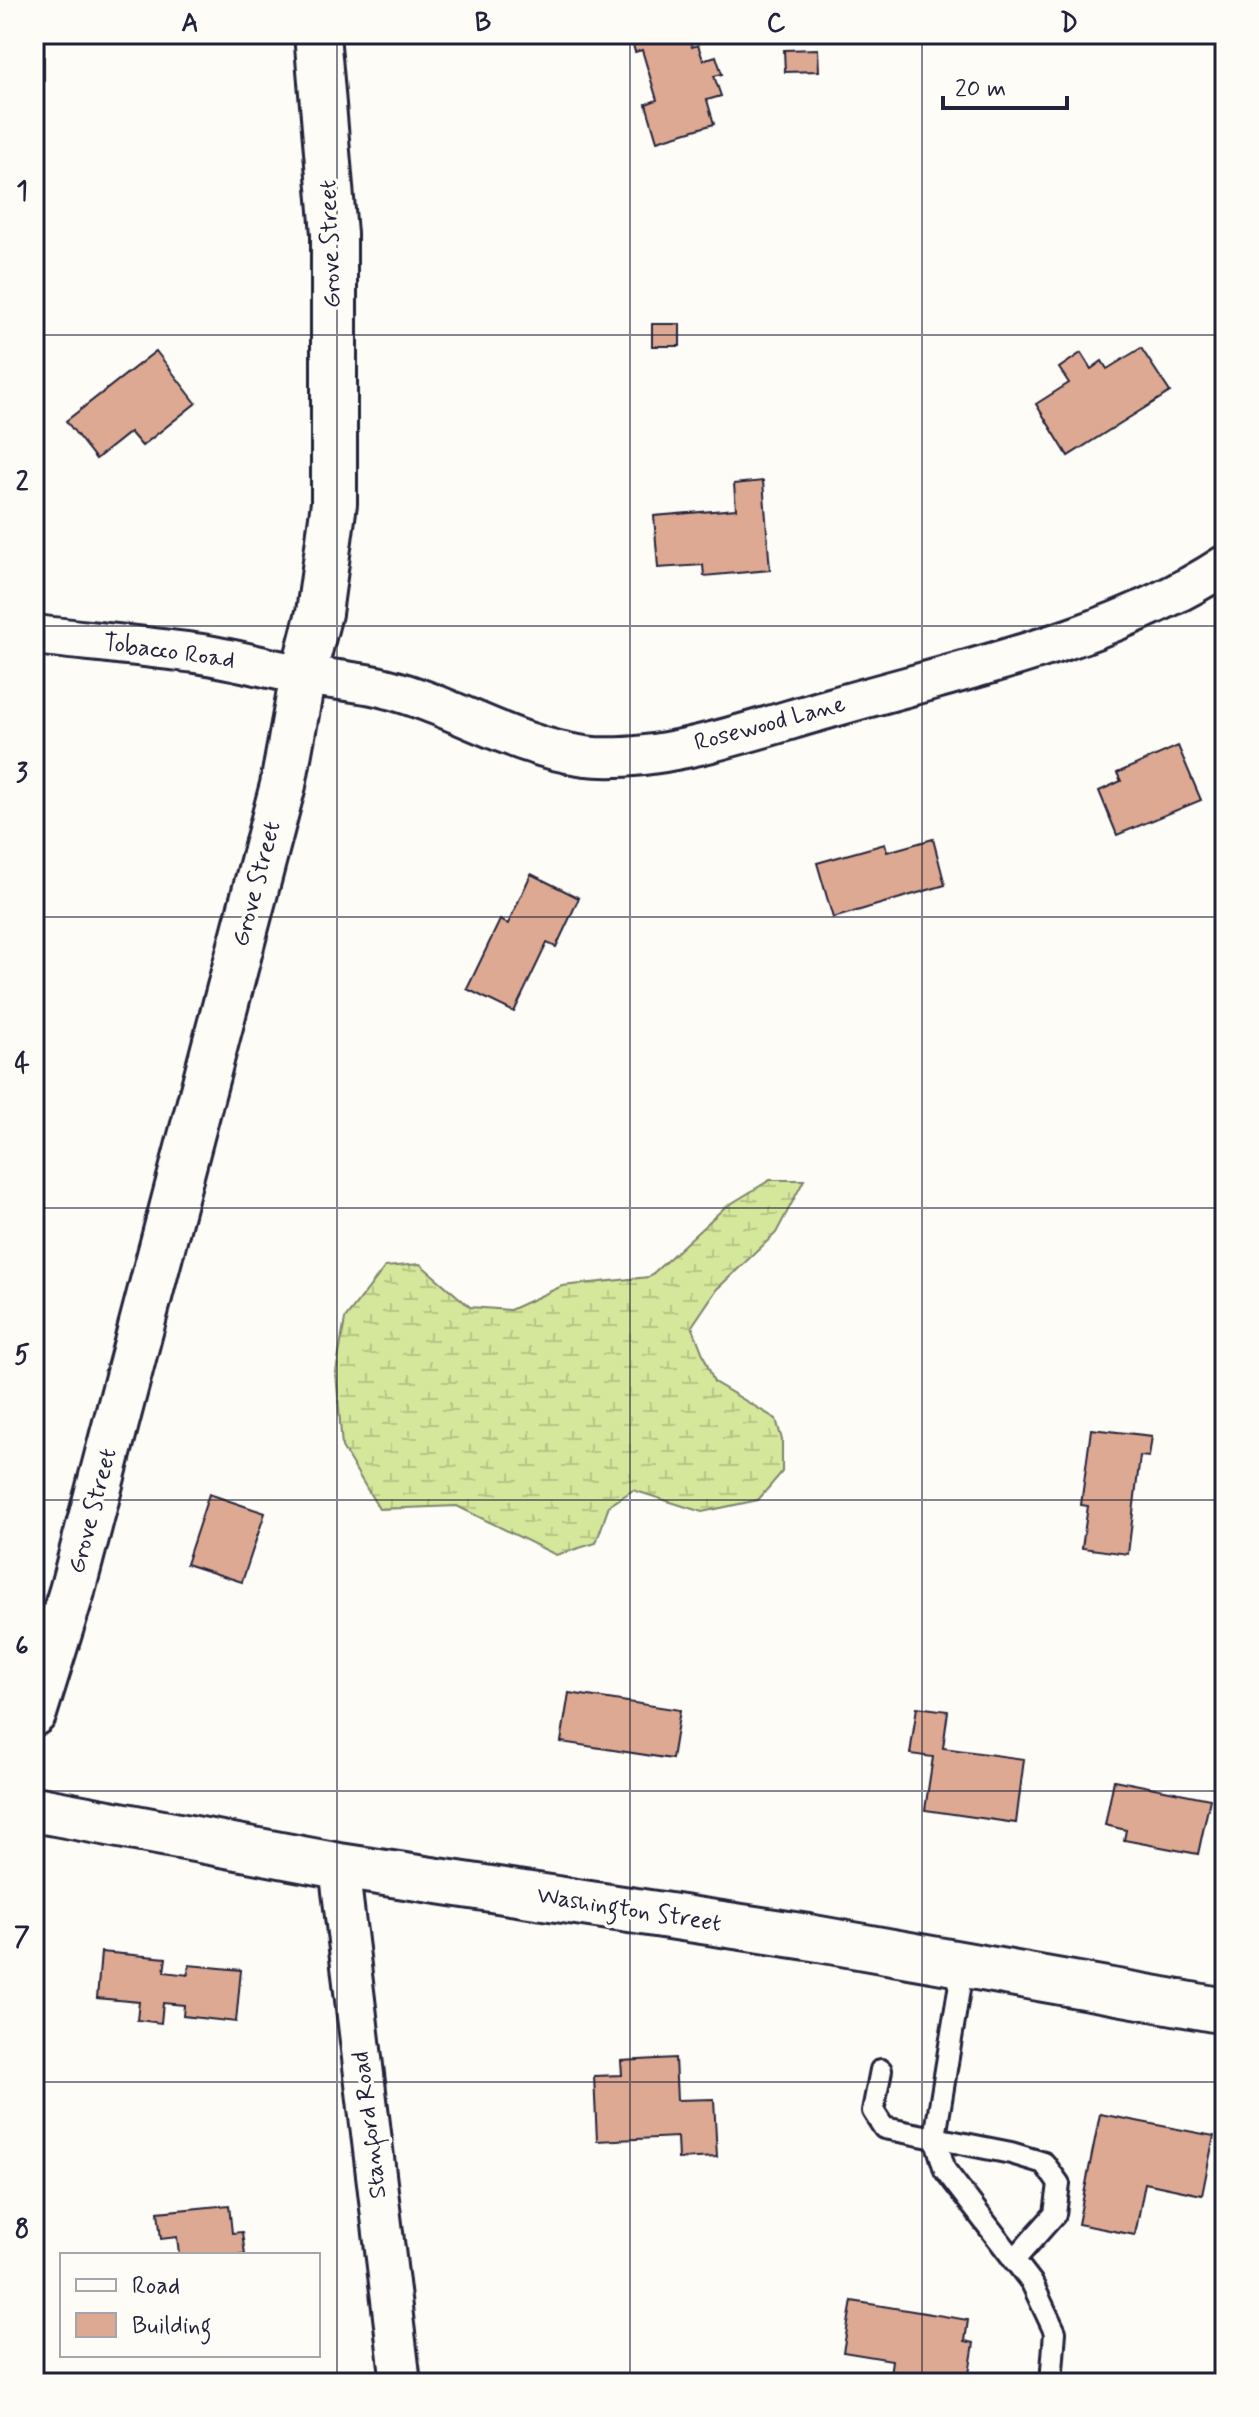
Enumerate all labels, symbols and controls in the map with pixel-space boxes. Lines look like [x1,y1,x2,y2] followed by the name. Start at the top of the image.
[181,7,199,41] text: A
[475,7,491,41] text: B
[767,7,786,41] text: C
[1060,7,1078,41] text: D
[943,60,1067,110] scale bar
[955,74,1006,105] text: 20 m
[16,175,28,209] text: 1
[313,179,349,309] street label: Grove Street
[16,466,29,500] text: 2
[101,627,237,677] street label: Tobacco Road
[691,689,849,759] street label: Rosewood Lane
[16,757,28,791] text: 3
[225,818,289,950] street label: Grove Street
[14,1048,30,1082] text: 4
[14,1339,30,1373] text: 5
[61,1445,125,1577] street label: Grove Street
[15,1630,29,1664] text: 6
[534,1880,724,1943] street label: Washington Street
[14,1921,30,1955] text: 7
[346,2049,396,2201] street label: Stanford Road
[15,2213,29,2247] text: 8
[60,2253,320,2357] legend
[132,2271,180,2302] text: Road
[132,2311,212,2345] text: Building

